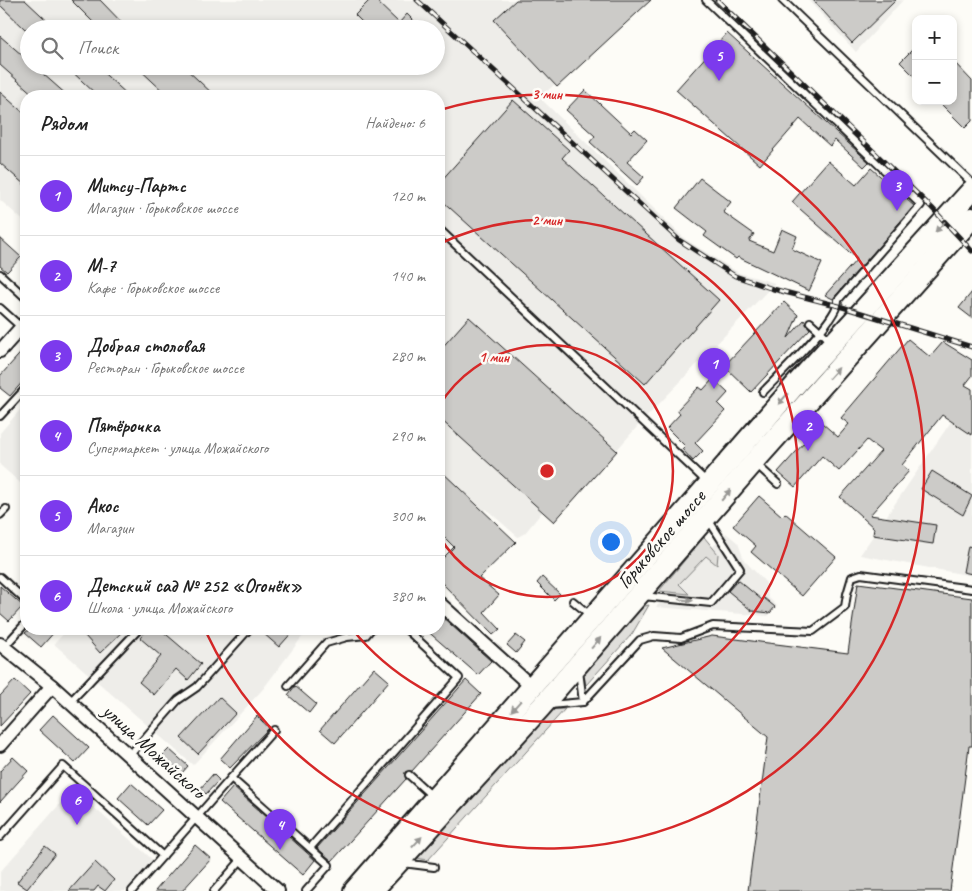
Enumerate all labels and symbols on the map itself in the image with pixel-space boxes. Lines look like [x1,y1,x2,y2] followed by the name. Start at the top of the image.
[703,40,735,81] pin: 5
[532,85,564,104] text: 3 мин
[881,170,913,211] pin: 3
[532,211,564,230] text: 2 мин
[934,220,946,232] one-way arrow
[479,348,511,367] text: 1 мин
[698,348,730,389] pin: 1
[828,368,840,380] one-way arrow
[778,392,789,405] one-way arrow
[792,410,824,451] pin: 2
[538,462,556,480] centre of rings
[611,483,712,594] street label: Горьковское шоссе
[721,489,732,502] one-way arrow
[598,529,624,555] your location
[678,596,694,604] one-way arrow
[591,637,602,650] one-way arrow
[95,696,213,806] street label: улица Можайского
[510,699,521,712] one-way arrow
[61,784,93,825] pin: 6
[264,809,296,850] pin: 4
[411,836,423,848] one-way arrow

